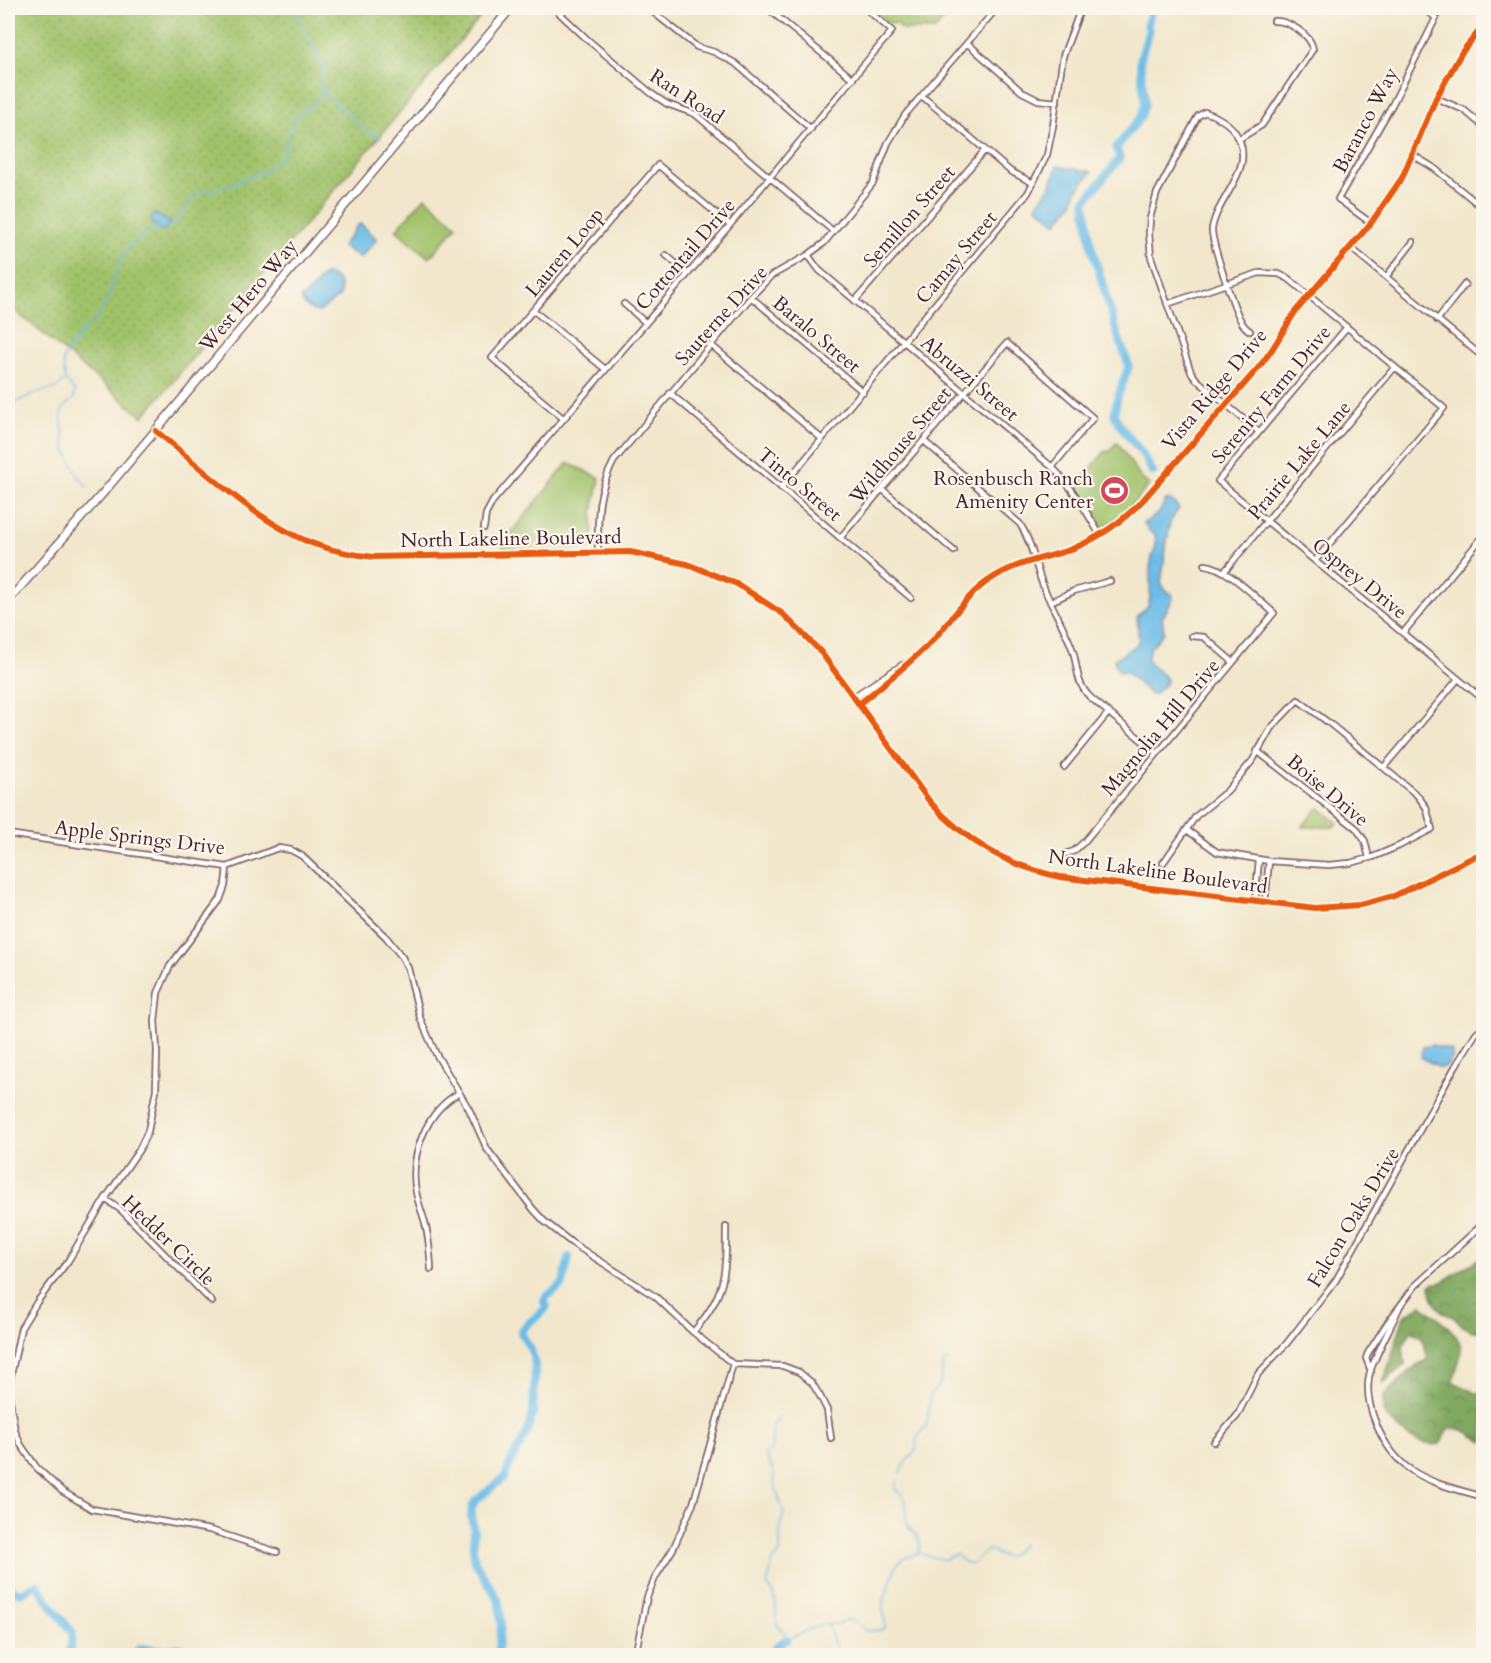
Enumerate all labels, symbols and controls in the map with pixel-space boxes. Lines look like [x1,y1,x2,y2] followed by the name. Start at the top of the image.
[644,62,729,131] street label: Ran Road
[1326,62,1405,178] street label: Baranco Way
[857,159,962,273] street label: Semillon Street
[629,193,742,316] street label: Cottontail Drive
[519,202,610,303] street label: Lauren Loop
[910,205,1004,309] street label: Camay Street
[192,233,304,358] street label: West Hero Way
[669,259,774,371] street label: Sauterne Drive
[767,289,867,380] street label: Baralo Street
[1206,319,1337,469] street label: Serenity Farm Drive
[1155,323,1273,456] street label: Vista Ridge Drive
[915,329,1025,428] street label: Abruzzi Street
[843,380,958,510] street label: Wildhouse Street
[1242,395,1357,526] street label: Prairie Lake Lane
[752,441,848,528] street label: Tinto Street
[933,465,1094,515] place label: Rosenbusch Ranch Amenity Center
[1098,474,1130,506] sports icon: Rosenbusch Ranch Amenity Center
[400,523,622,554] street label: North Lakeline Boulevard
[1306,532,1413,625] street label: Osprey Drive
[1095,653,1226,802] street label: Magnolia Hill Drive
[1281,748,1374,833] street label: Boise Drive
[53,814,227,861] street label: Apple Springs Drive
[1047,843,1270,900] street label: North Lakeline Boulevard
[1301,1142,1406,1292] street label: Falcon Oaks Drive
[116,1189,221,1292] street label: Hedder Circle

